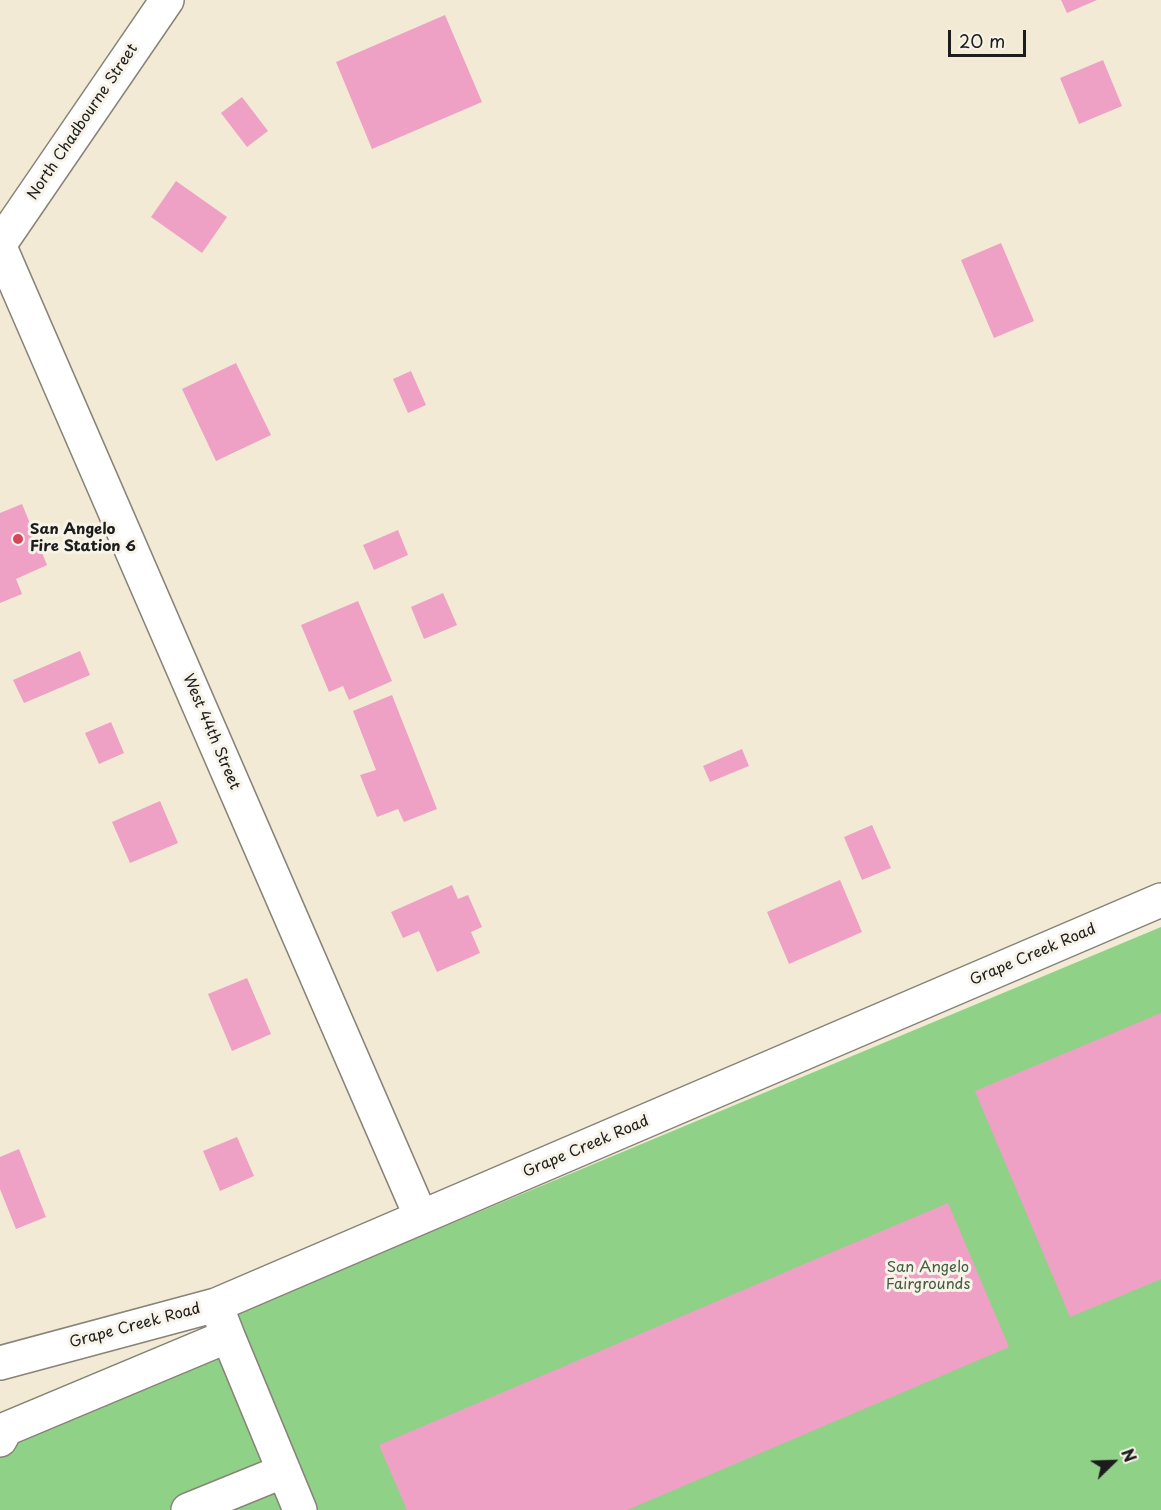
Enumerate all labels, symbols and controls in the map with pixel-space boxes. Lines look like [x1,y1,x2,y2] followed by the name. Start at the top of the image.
[951,18,1029,56] scale bar
[959,27,1005,54] text: 20 m
[24,41,142,203] street label: North Chadbourne Street
[30,521,136,556] place label: San Angelo Fire Station 6
[11,532,25,546] marker: San Angelo Fire Station 6
[178,671,244,793] street label: West 44th Street
[967,920,1099,990] street label: Grape Creek Road
[520,1112,652,1182] street label: Grape Creek Road
[886,1259,970,1294] park label: San Angelo Fairgrounds
[68,1300,202,1352] street label: Grape Creek Road
[1083,1432,1143,1492] north arrow
[1116,1444,1143,1465] text: N

